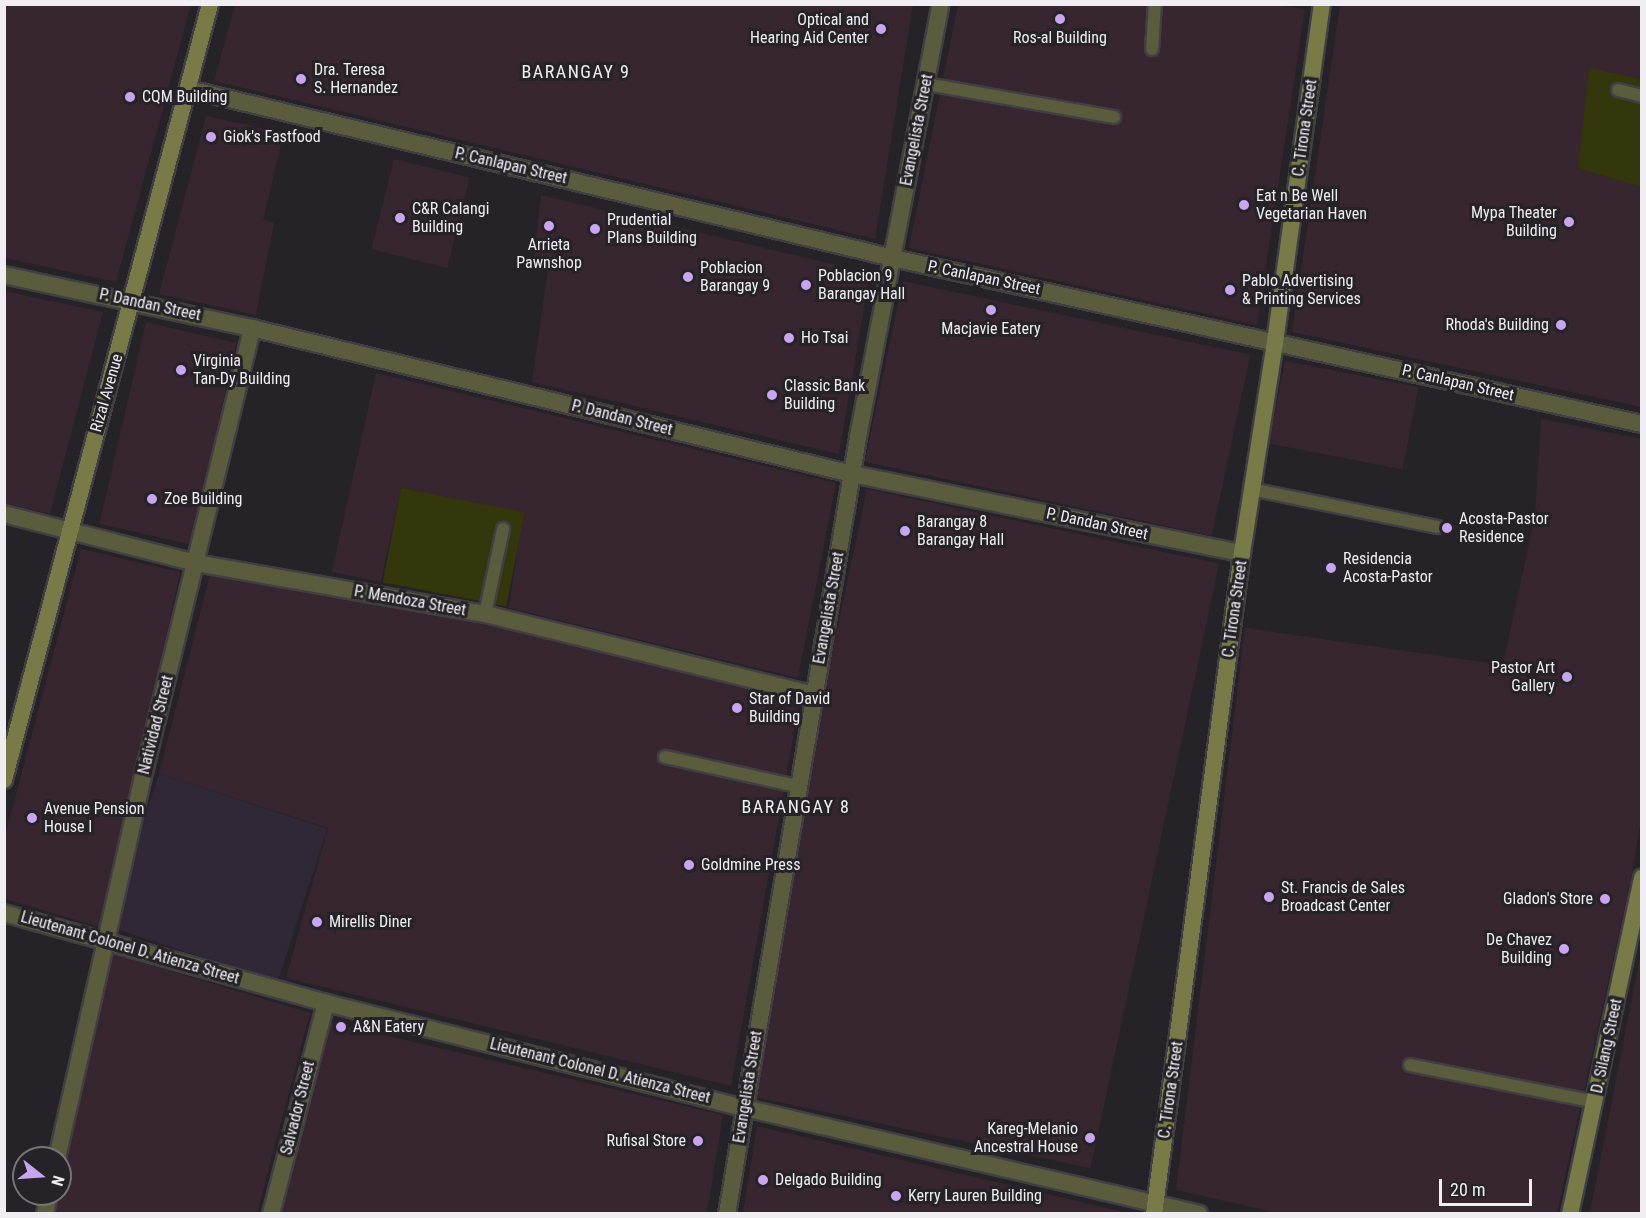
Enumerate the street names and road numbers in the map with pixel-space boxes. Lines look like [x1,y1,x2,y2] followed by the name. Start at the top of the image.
[897,72,937,188] street label: Evangelista Street
[1289,78,1321,178] street label: C. Tirona Street
[453,144,569,188] street label: P. Canlapan Street
[926,257,1042,299] street label: P. Canlapan Street
[97,285,203,325] street label: P. Dandan Street
[87,352,127,434] street label: Rizal Avenue
[1400,361,1516,405] street label: P. Canlapan Street
[570,396,674,440] street label: P. Dandan Street
[1044,504,1150,544] street label: P. Dandan Street
[810,550,848,666] street label: Evangelista Street
[1219,559,1251,659] street label: C. Tirona Street
[353,582,467,620] street label: P. Mendoza Street
[134,674,178,776] street label: Natividad Street
[18,908,242,988] street label: Lieutenant Colonel D. Atienza Street
[1588,997,1626,1095] street label: D. Silang Street
[730,1029,766,1145] street label: Evangelista Street
[488,1034,712,1108] street label: Lieutenant Colonel D. Atienza Street
[1155,1040,1187,1140] street label: C. Tirona Street
[277,1059,319,1157] street label: Salvador Street

